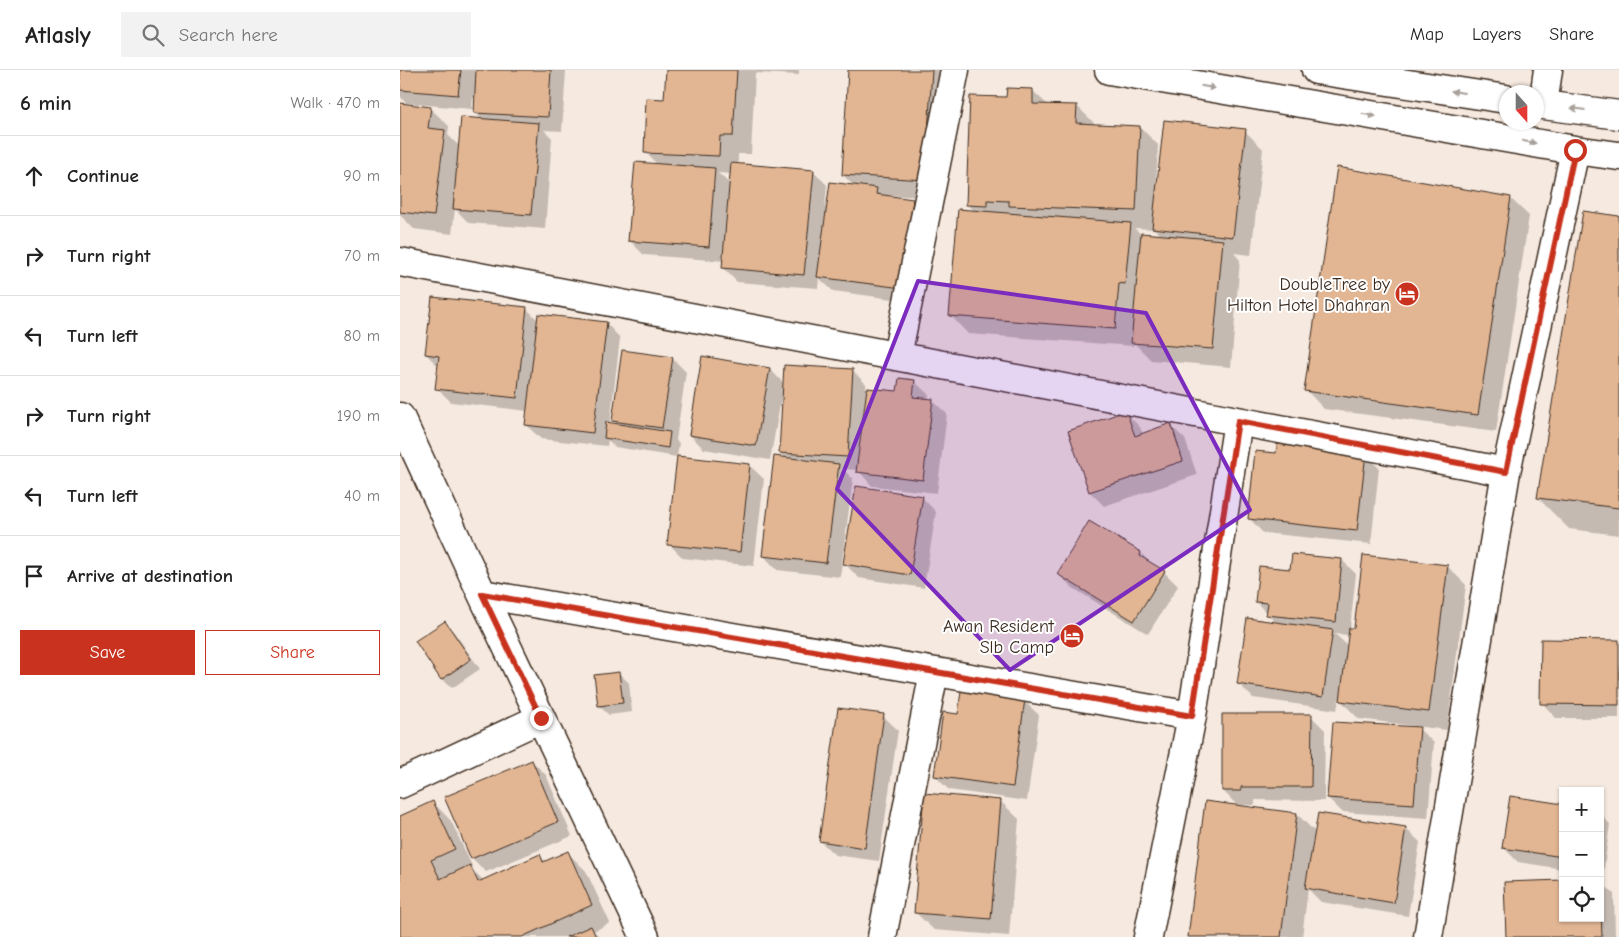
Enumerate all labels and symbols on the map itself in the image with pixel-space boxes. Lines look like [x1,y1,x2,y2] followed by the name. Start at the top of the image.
[1201,84,1217,92] one-way arrow
[1499,85,1544,130] north arrow
[1450,88,1466,96] one-way arrow
[1569,105,1585,113] one-way arrow
[1361,111,1377,119] one-way arrow
[1521,139,1537,147] one-way arrow
[1564,139,1587,162] route start
[1227,274,1391,316] place label: DoubleTree by Hilton Hotel Dhahran
[1394,281,1420,307] hotel icon: DoubleTree by Hilton Hotel Dhahran
[943,616,1055,658] place label: Awan Resident Slb Camp
[1059,623,1085,649] hotel icon: Awan Resident Slb Camp
[530,707,553,730] route end

